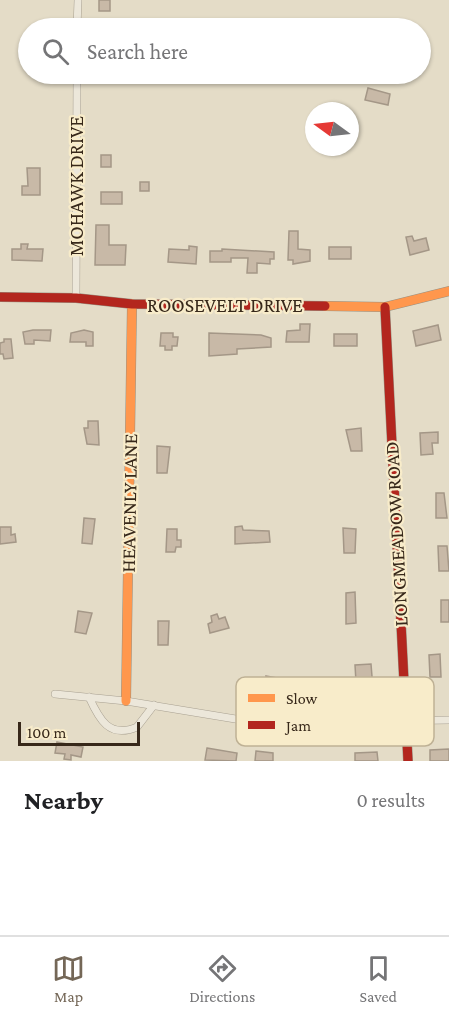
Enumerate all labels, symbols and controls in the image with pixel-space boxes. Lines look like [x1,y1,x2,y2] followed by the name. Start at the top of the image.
[18,18,431,84] search box
[39,35,72,68] icon: search
[87,39,188,64] text: Search here
[305,102,359,156] north arrow
[65,116,87,256] street label: MOHAWK DRIVE
[147,294,303,316] street label: ROOSEVELT DRIVE
[117,433,141,573] street label: HEAVENLY LANE
[380,441,412,627] street label: LONGMEADOW ROAD
[236,677,434,746] legend
[286,690,318,707] text: Slow
[284,717,311,735] text: Jam
[18,719,140,746] scale bar
[27,724,66,741] text: 100 m
[24,786,103,815] text: Nearby
[356,789,425,811] text: 0 results
[52,952,85,1005] tab: Map
[189,952,255,1005] tab: Directions
[359,952,397,1005] tab: Saved

